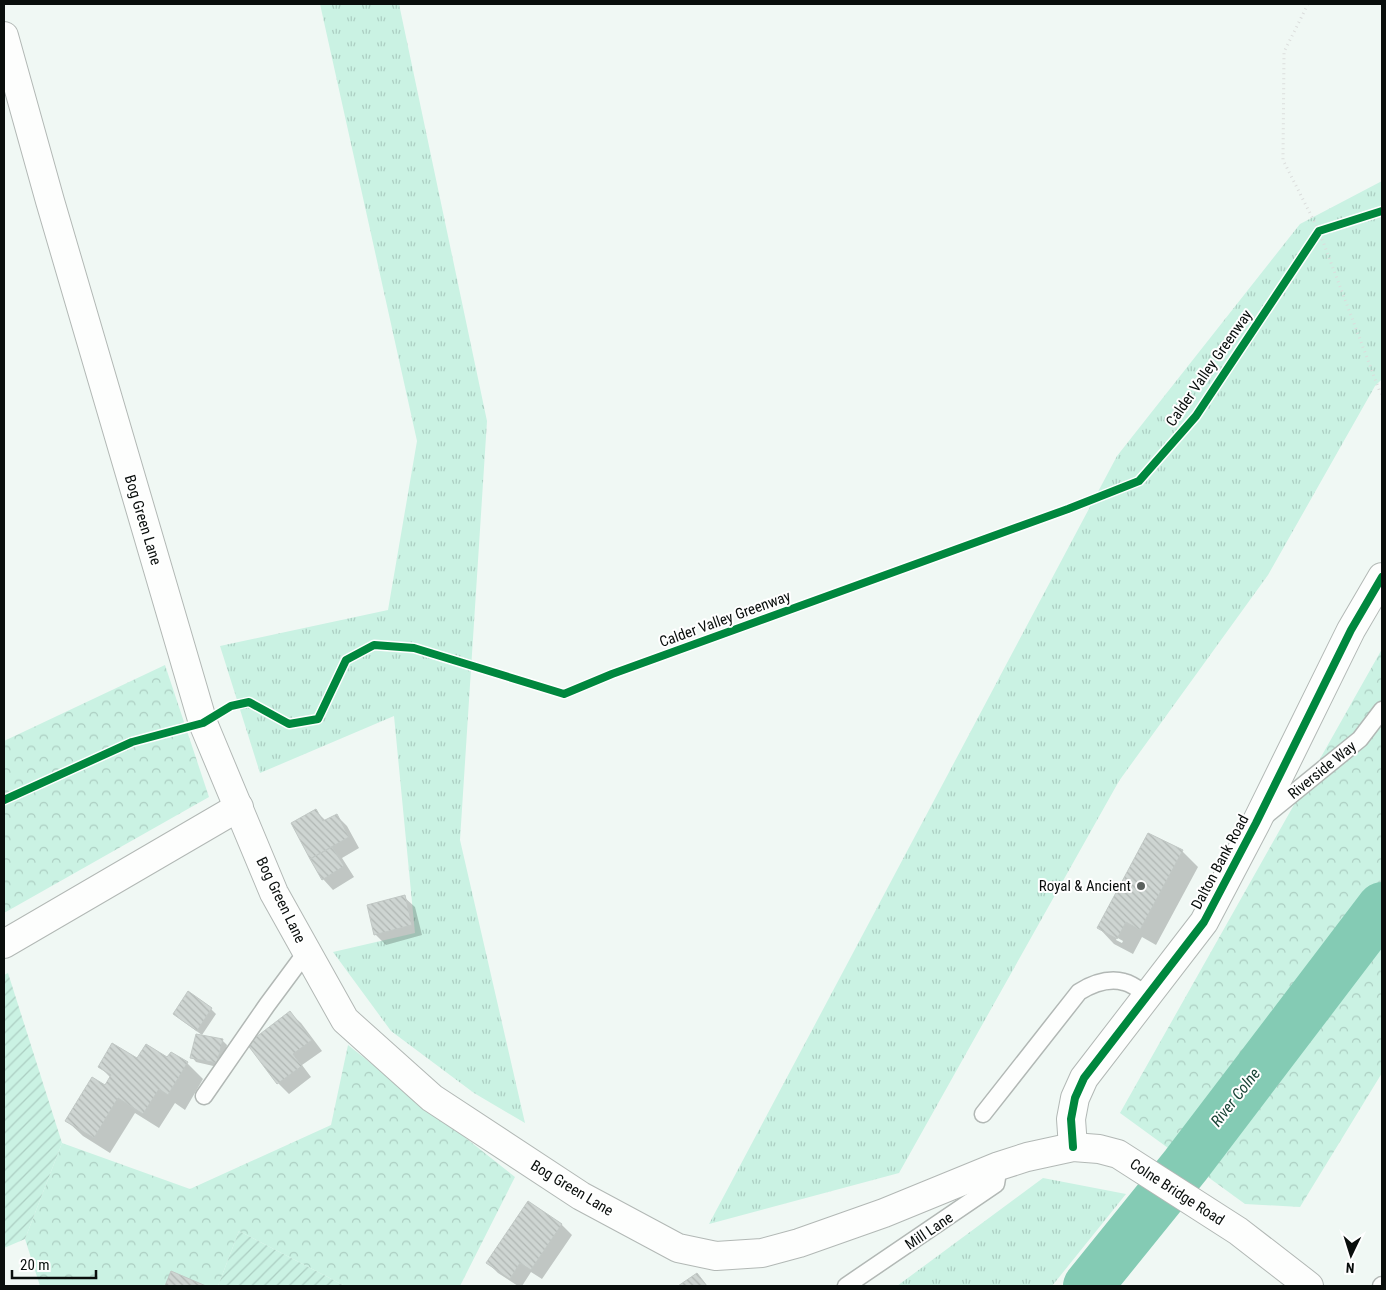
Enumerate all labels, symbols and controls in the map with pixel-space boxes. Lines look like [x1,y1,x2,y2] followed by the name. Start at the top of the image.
[1162,306,1256,430] street label: Calder Valley Greenway
[121,473,165,567] street label: Bog Green Lane
[657,587,793,651] street label: Calder Valley Greenway
[1284,737,1360,803] street label: Riverside Way
[1187,812,1253,912] street label: Dalton Bank Road
[252,854,310,946] street label: Bog Green Lane
[1039,877,1131,895] place label: Royal & Ancient
[1135,880,1147,892] marker: Royal & Ancient
[1207,1064,1264,1130] water label: River Colne
[1126,1155,1228,1229] street label: Colne Bridge Road
[527,1156,617,1220] street label: Bog Green Lane
[902,1209,956,1253] street label: Mill Lane
[1326,1230,1376,1280] north arrow
[12,1248,96,1280] scale bar
[20,1256,50,1274] text: 20 m
[1345,1260,1355,1276] text: N

